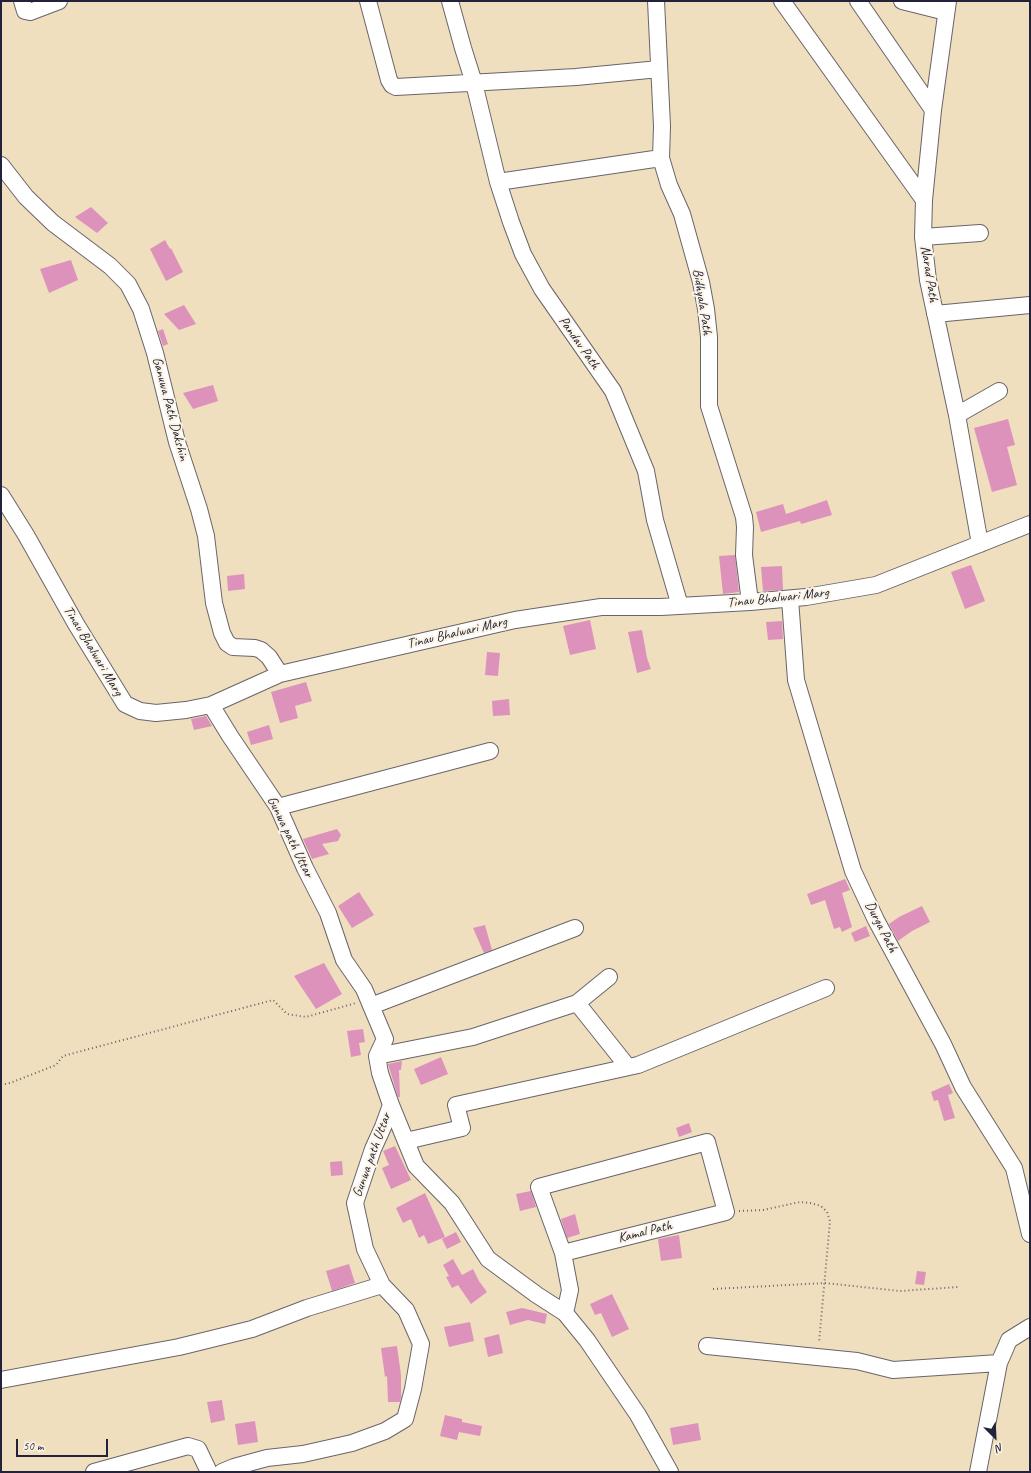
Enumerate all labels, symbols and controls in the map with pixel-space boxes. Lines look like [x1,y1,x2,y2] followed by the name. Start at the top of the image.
[916,244,942,304] street label: Narad Path
[688,268,716,336] street label: Bidhyala Path
[555,313,603,373] street label: Pandav Path
[148,355,192,463] street label: Ganuwa Path Dakshin
[726,584,830,612] street label: Tinau Bhalwari Marg
[60,603,126,699] street label: Tinau Bhalwari Marg
[405,613,509,653] street label: Tinau Bhalwari Marg
[263,794,317,880] street label: Gunwa path Uttar
[861,899,901,955] street label: Durga Path
[349,1111,395,1199] street label: Gunwa path Uttar
[616,1217,674,1247] street label: Kamal Path
[975,1417,1015,1457] north arrow
[18,1431,110,1457] scale bar
[23,1438,43,1454] text: 50 m
[994,1440,1006,1456] text: N

